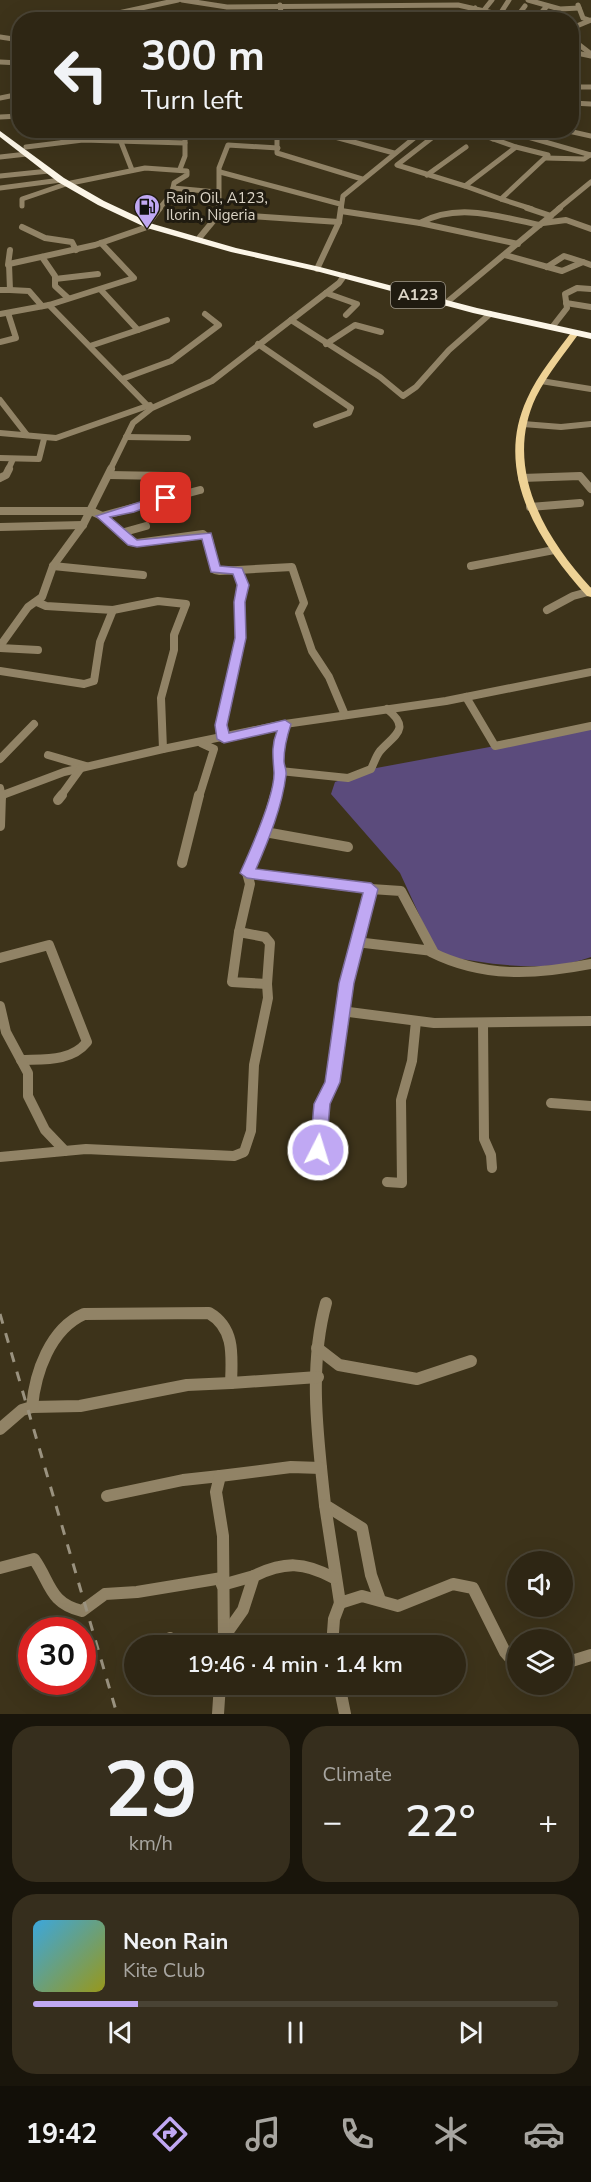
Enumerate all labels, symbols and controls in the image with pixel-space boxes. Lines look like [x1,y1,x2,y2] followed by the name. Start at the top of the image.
[141,28,265,85] text: 300 m
[42,36,120,114] icon: left
[141,82,242,119] text: Turn left
[166,188,268,225] place label: Rain Oil, A123, Ilorin, Nigeria
[132,192,162,230] fuel station icon: Rain Oil, A123, Ilorin, Nigeria
[391,282,445,308] road number: A123
[140,472,191,523] pin
[149,481,182,514] icon: arrive
[286,1118,350,1182] position arrow
[507,1551,573,1695] map controls
[507,1551,573,1617] button: sound
[18,1617,96,1695] speed limit sign: 30
[507,1629,573,1695] button: layers
[187,1650,403,1680] text: 19:46 · 4 min · 1.4 km
[104,1737,198,1844] text: 29
[323,1761,392,1788] text: Climate
[405,1791,476,1852] text: 22°
[323,1800,342,1845] text: −
[538,1800,558,1845] text: +
[129,1830,173,1857] text: km/h
[123,1927,228,1957] text: Neon Rain
[123,1957,205,1984] text: Kite Club
[104,2016,137,2049] icon: previous
[279,2016,312,2049] icon: pause
[454,2016,487,2049] icon: next
[149,2113,191,2155] icon: directions
[242,2113,284,2155] icon: music
[336,2113,378,2155] icon: phone
[430,2113,472,2155] icon: climate
[523,2113,565,2155] icon: car
[26,2116,97,2153] text: 19:42

